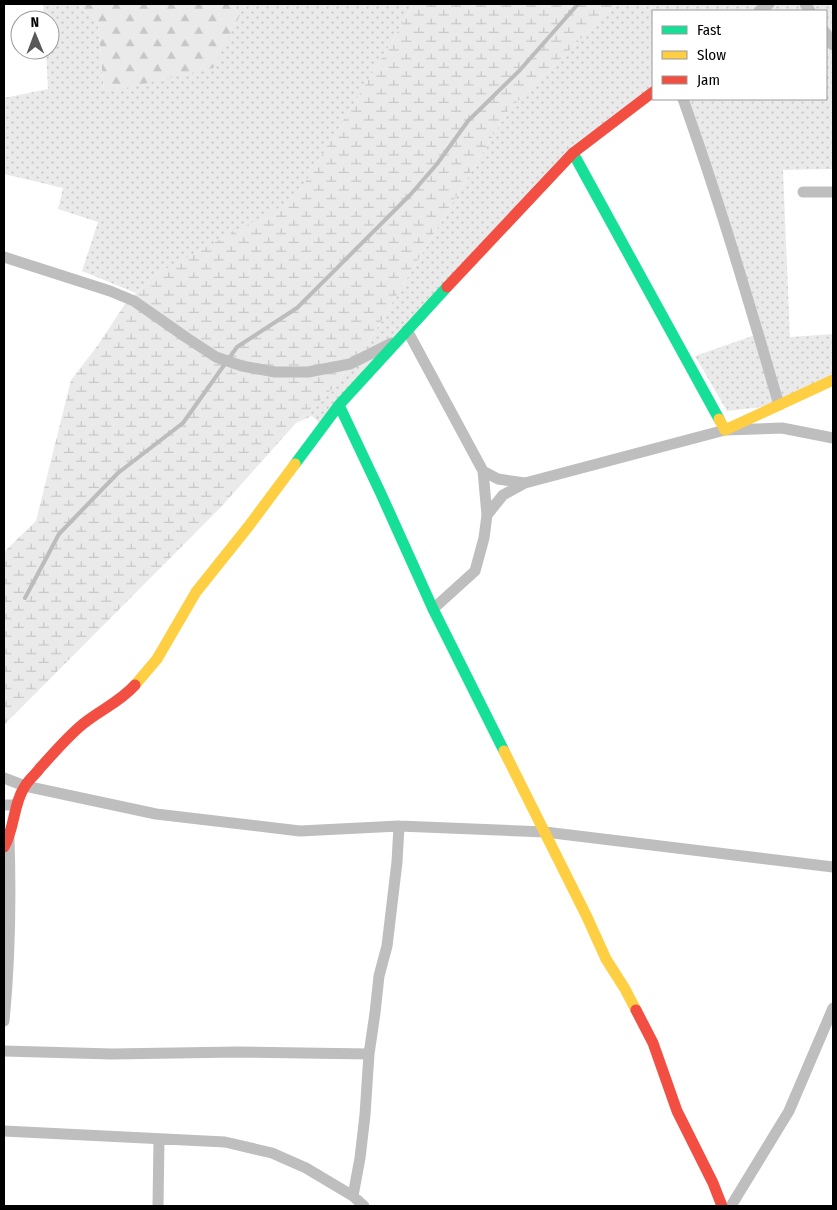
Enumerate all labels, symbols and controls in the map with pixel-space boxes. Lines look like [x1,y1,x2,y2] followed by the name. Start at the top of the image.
[10,10,60,60] north arrow
[652,10,827,100] legend
[30,14,39,31] text: N
[697,21,721,39] text: Fast
[697,46,726,64] text: Slow
[697,71,720,89] text: Jam

